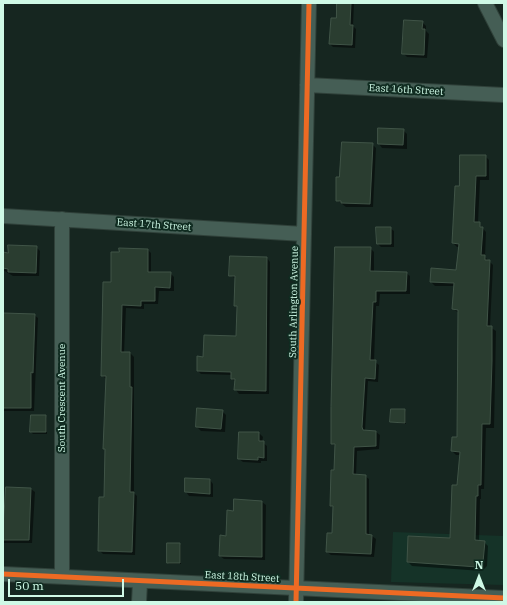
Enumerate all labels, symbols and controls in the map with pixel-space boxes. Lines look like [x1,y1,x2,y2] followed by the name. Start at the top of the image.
[368,82,444,98] street label: East 16th Street
[116,216,192,234] street label: East 17th Street
[287,246,301,358] street label: South Arlington Avenue
[56,344,68,452] street label: South Crescent Avenue
[459,557,499,597] north arrow
[475,558,483,572] text: N
[204,569,280,585] street label: East 18th Street
[10,571,126,597] scale bar
[15,578,44,593] text: 50 m

